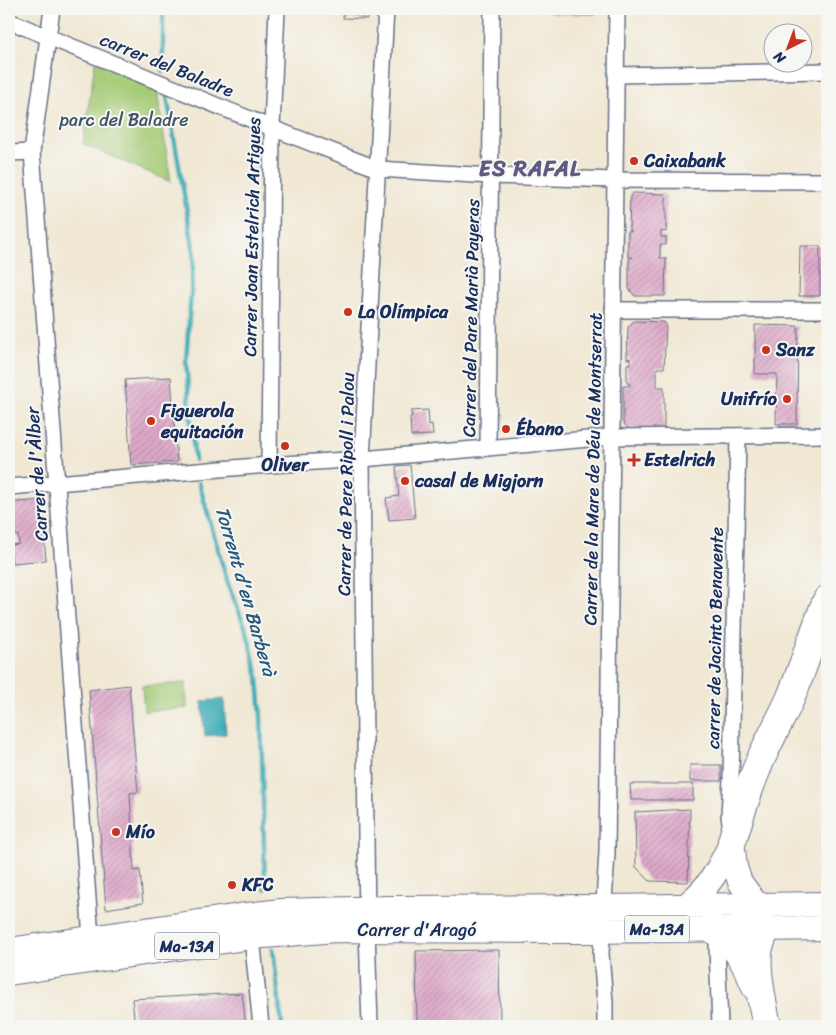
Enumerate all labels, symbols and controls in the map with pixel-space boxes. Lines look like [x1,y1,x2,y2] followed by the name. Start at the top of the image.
[764,22,814,72] north arrow
[95,24,239,107] street label: carrer del Baladre
[767,45,792,70] text: N
[59,104,188,136] park label: parc del Baladre
[234,116,270,357] street label: Carrer Joan Estelrich Artigues
[643,145,726,177] place label: Caixabank
[479,149,581,188] district label: ES RAFAL
[628,155,640,167] marker: Caixabank
[453,198,489,437] street label: Carrer del Pare Marià Payeras
[358,296,449,328] place label: La Olímpica
[342,306,354,318] marker: La Olímpica
[574,312,612,626] street label: Carrer de la Mare de Déu de Montserrat
[775,334,816,366] place label: Sanz
[760,344,772,356] marker: Sanz
[328,372,364,596] street label: Carrer de Pere Ripoll i Palou
[721,383,778,415] place label: Unifrío
[781,393,793,405] marker: Unifrío
[160,395,244,448] place label: Figuerola equitación
[16,404,58,542] street label: Carrer de l'Àlber
[516,413,565,445] place label: Ébano
[145,415,157,427] marker: Figuerola equitación
[500,423,512,435] marker: Ébano
[279,440,291,452] marker: Oliver
[644,444,716,476] place label: Estelrich
[262,449,310,481] place label: Oliver
[628,454,640,466] marker: Estelrich
[414,465,544,497] place label: casal de Migjorn
[399,475,411,487] marker: casal de Migjorn
[206,502,286,681] water label: Torrent d'en Barberà
[697,527,733,749] street label: carrer de Jacinto Benavente
[125,816,156,848] place label: Mío
[110,826,122,838] marker: Mío
[241,869,274,901] place label: KFC
[226,879,238,891] marker: KFC
[357,914,477,946] street label: Carrer d'Aragó
[624,916,690,942] road number: Ma-13A
[154,932,220,959] road number: Ma-13A

